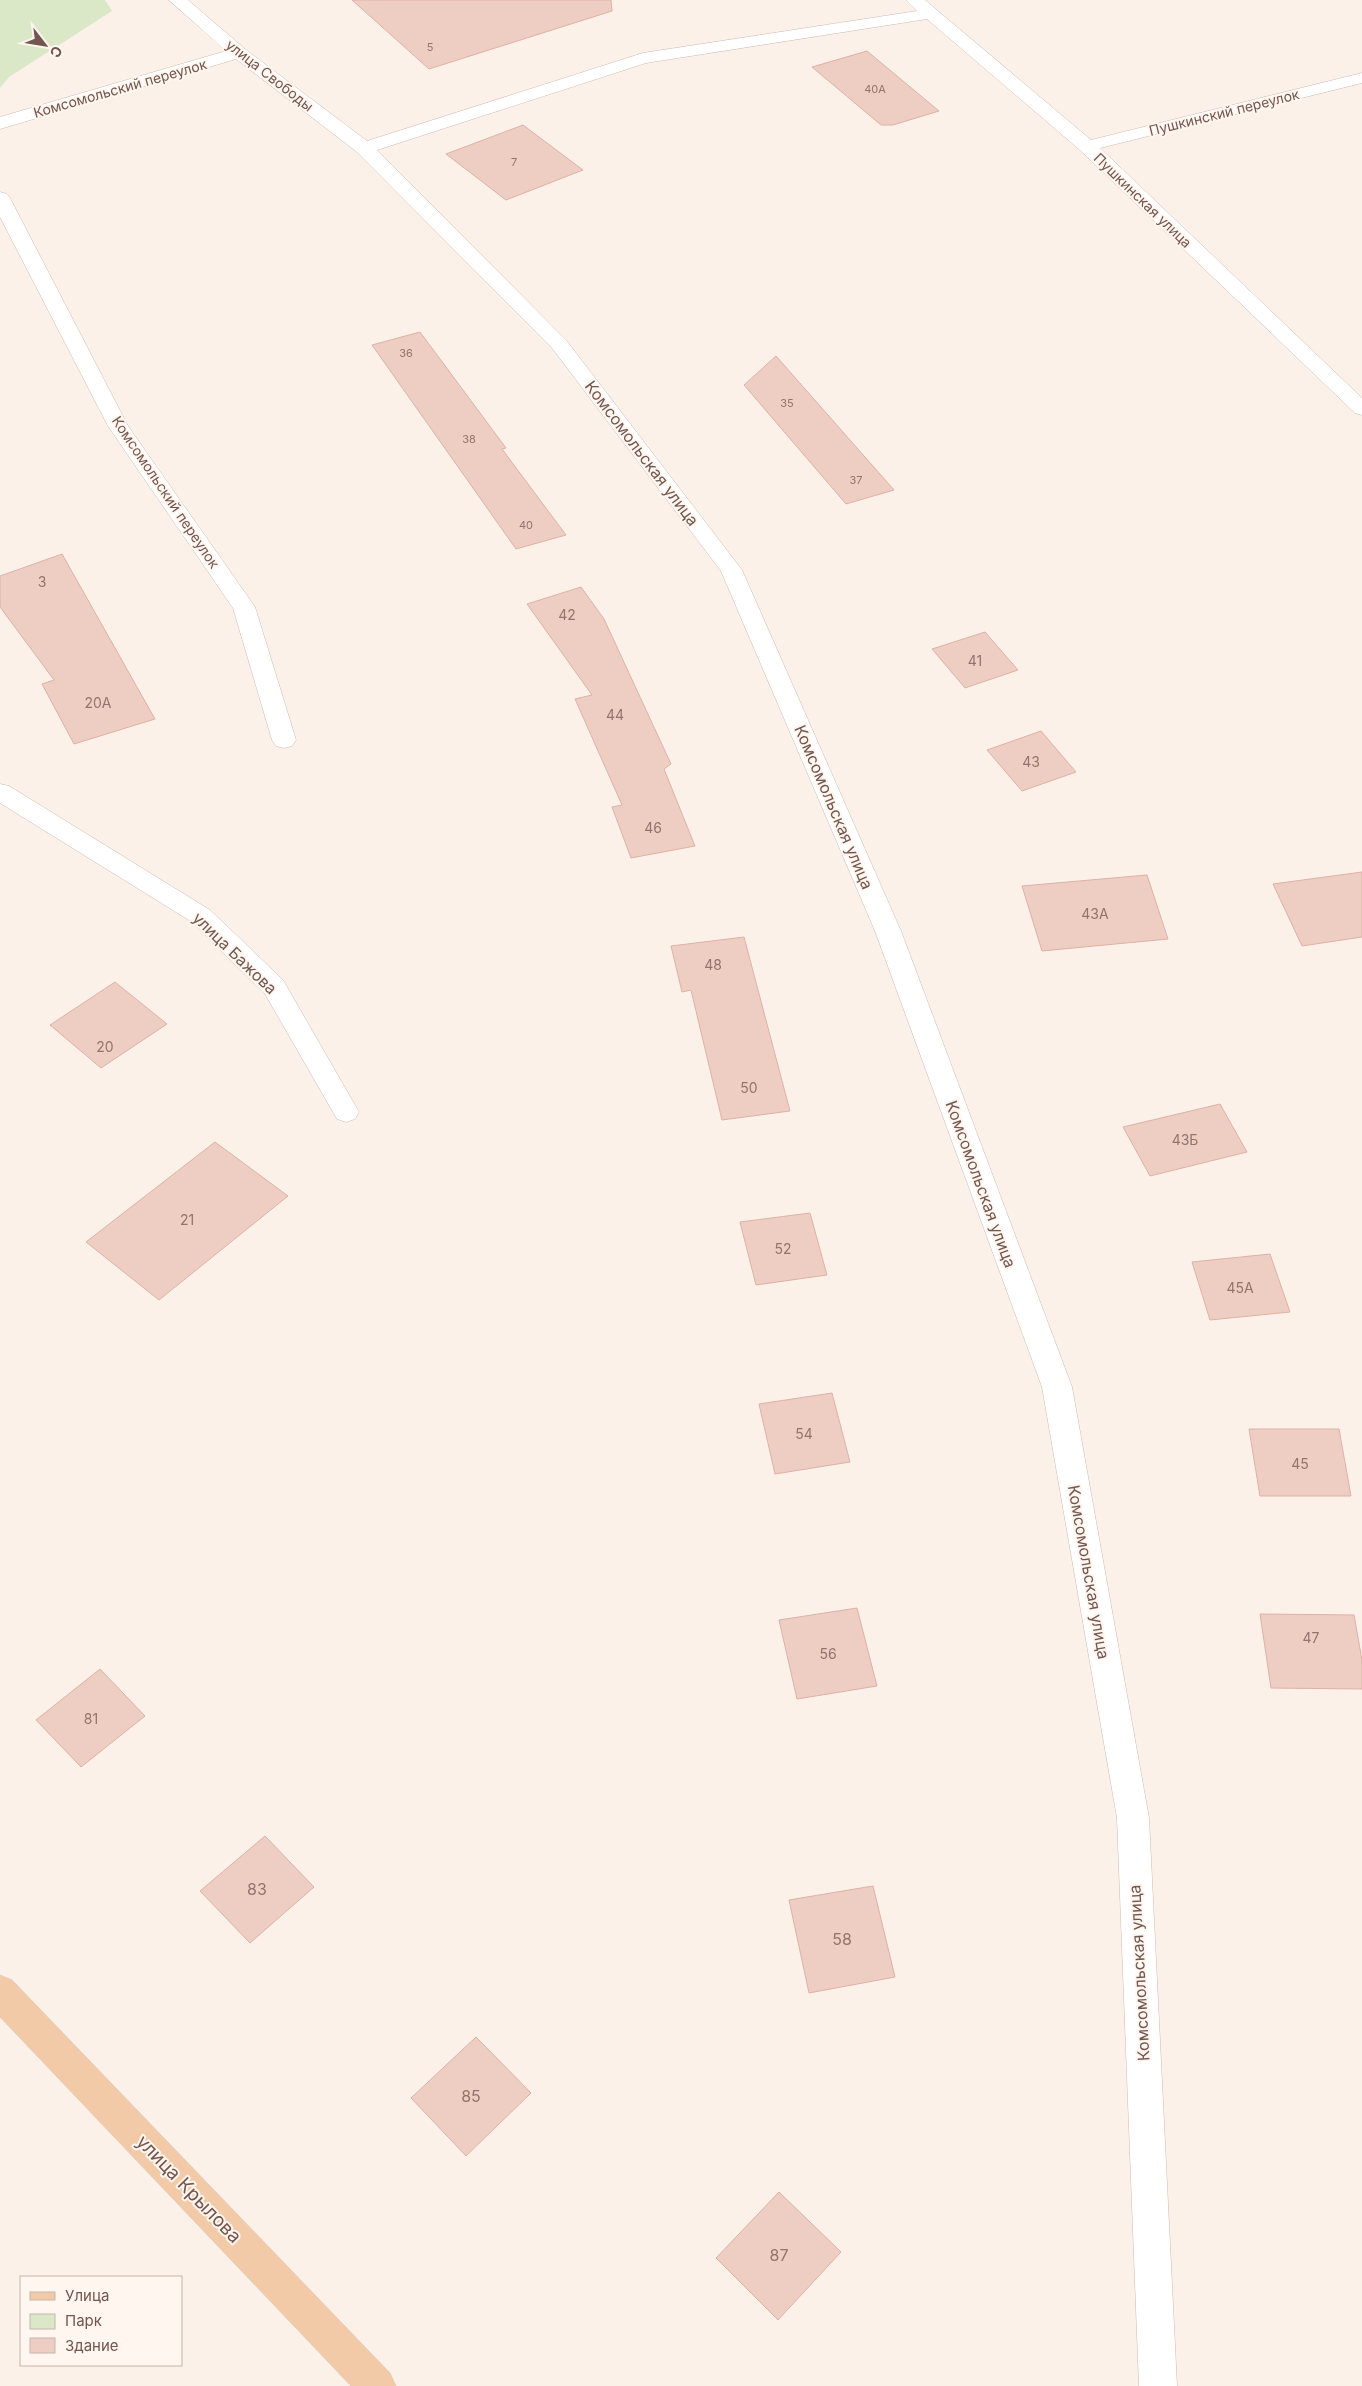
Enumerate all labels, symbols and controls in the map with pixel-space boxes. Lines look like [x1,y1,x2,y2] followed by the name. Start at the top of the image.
[20,20,70,70] north arrow
[223,36,317,114] street label: улица Свободы
[427,40,434,54] house number: 5
[47,43,67,61] text: С
[31,55,209,121] street label: Комсомольский переулок
[864,82,886,96] house number: 40А
[1147,85,1301,139] street label: Пушкинский переулок
[1091,149,1195,251] street label: Пушкинская улица
[511,155,517,169] house number: 7
[399,346,413,360] house number: 36
[581,377,703,529] street label: Комсомольская улица
[780,396,794,410] house number: 35
[109,413,224,572] street label: Комсомольский переулок
[462,432,476,446] house number: 38
[849,473,863,487] house number: 37
[519,518,533,532] house number: 40
[38,573,46,590] house number: 3
[558,606,576,623] house number: 42
[968,652,982,669] house number: 41
[84,694,112,711] house number: 20А
[606,706,624,723] house number: 44
[790,722,878,892] street label: Комсомольская улица
[1022,753,1040,770] house number: 43
[644,819,662,836] house number: 46
[1081,905,1109,922] house number: 43А
[189,908,281,998] street label: улица Бажова
[704,956,722,973] house number: 48
[96,1038,114,1055] house number: 20
[740,1079,758,1096] house number: 50
[941,1098,1021,1270] street label: Комсомольская улица
[1172,1131,1198,1148] house number: 43Б
[180,1211,194,1228] house number: 21
[774,1240,792,1257] house number: 52
[1226,1279,1254,1296] house number: 45А
[795,1425,813,1442] house number: 54
[1291,1455,1309,1472] house number: 45
[1064,1483,1114,1661] street label: Комсомольская улица
[1303,1629,1320,1646] house number: 47
[819,1645,837,1662] house number: 56
[84,1710,98,1727] house number: 81
[247,1879,267,1899] house number: 83
[1124,1884,1154,2062] street label: Комсомольская улица
[832,1929,852,1949] house number: 58
[461,2086,481,2106] house number: 85
[132,2130,246,2248] street label: улица Крылова
[770,2245,788,2265] house number: 87
[20,2276,182,2366] legend
[65,2286,109,2305] text: Улица
[65,2311,102,2330] text: Парк
[65,2336,119,2355] text: Здание

